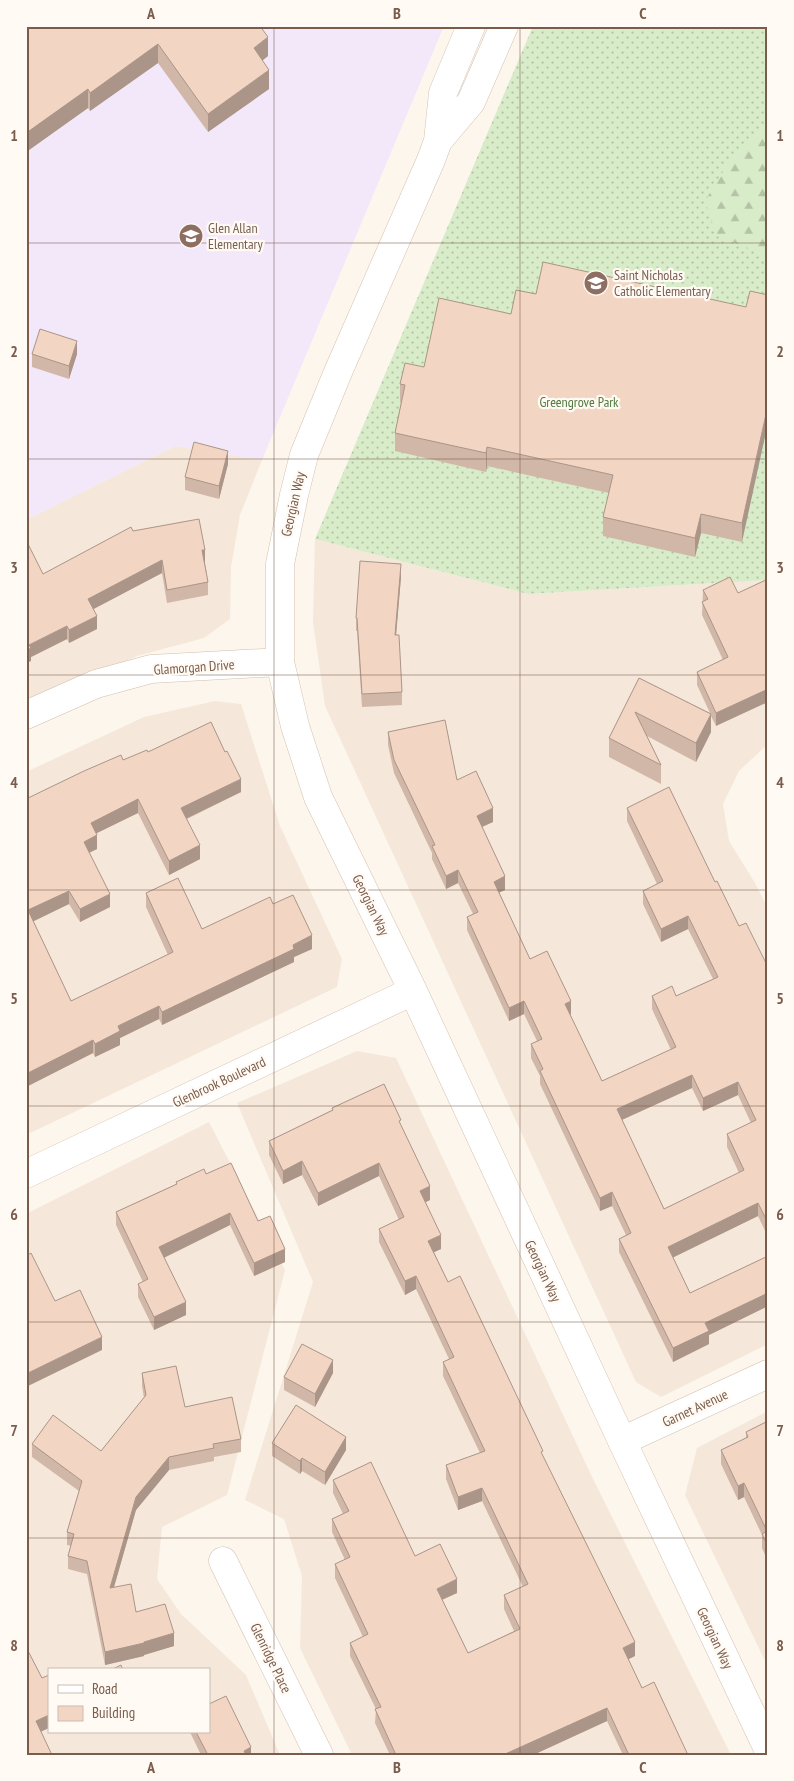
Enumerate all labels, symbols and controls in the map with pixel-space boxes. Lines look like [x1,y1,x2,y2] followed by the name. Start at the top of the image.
[146,3,156,23] text: A
[393,3,401,23] text: B
[639,3,647,23] text: C
[10,125,18,145] text: 1
[776,125,784,145] text: 1
[208,219,263,253] place label: Glen Allan Elementary
[178,223,204,249] school or university icon: Glen Allan Elementary
[614,266,711,300] place label: Saint Nicholas Catholic Elementary
[583,270,609,296] school or university icon: Saint Nicholas Catholic Elementary
[10,341,18,361] text: 2
[776,341,784,361] text: 2
[539,393,619,411] park label: Greengrove Park
[277,469,309,538] street label: Georgian Way
[10,557,18,577] text: 3
[776,557,784,577] text: 3
[153,655,235,679] street label: Glamorgan Drive
[10,772,18,792] text: 4
[776,772,784,792] text: 4
[348,871,394,939] street label: Georgian Way
[10,988,18,1008] text: 5
[776,988,784,1008] text: 5
[170,1053,268,1111] street label: Glenbrook Boulevard
[10,1204,18,1224] text: 6
[776,1204,784,1224] text: 6
[521,1237,565,1305] street label: Georgian Way
[659,1385,731,1431] street label: Garnet Avenue
[10,1420,18,1440] text: 7
[776,1420,784,1440] text: 7
[693,1604,737,1672] street label: Georgian Way
[246,1620,296,1696] street label: Glenridge Place
[10,1635,18,1655] text: 8
[776,1635,784,1655] text: 8
[48,1668,210,1734] legend
[92,1679,118,1698] text: Road
[92,1703,135,1722] text: Building
[146,1757,156,1777] text: A
[393,1757,401,1777] text: B
[639,1757,647,1777] text: C

